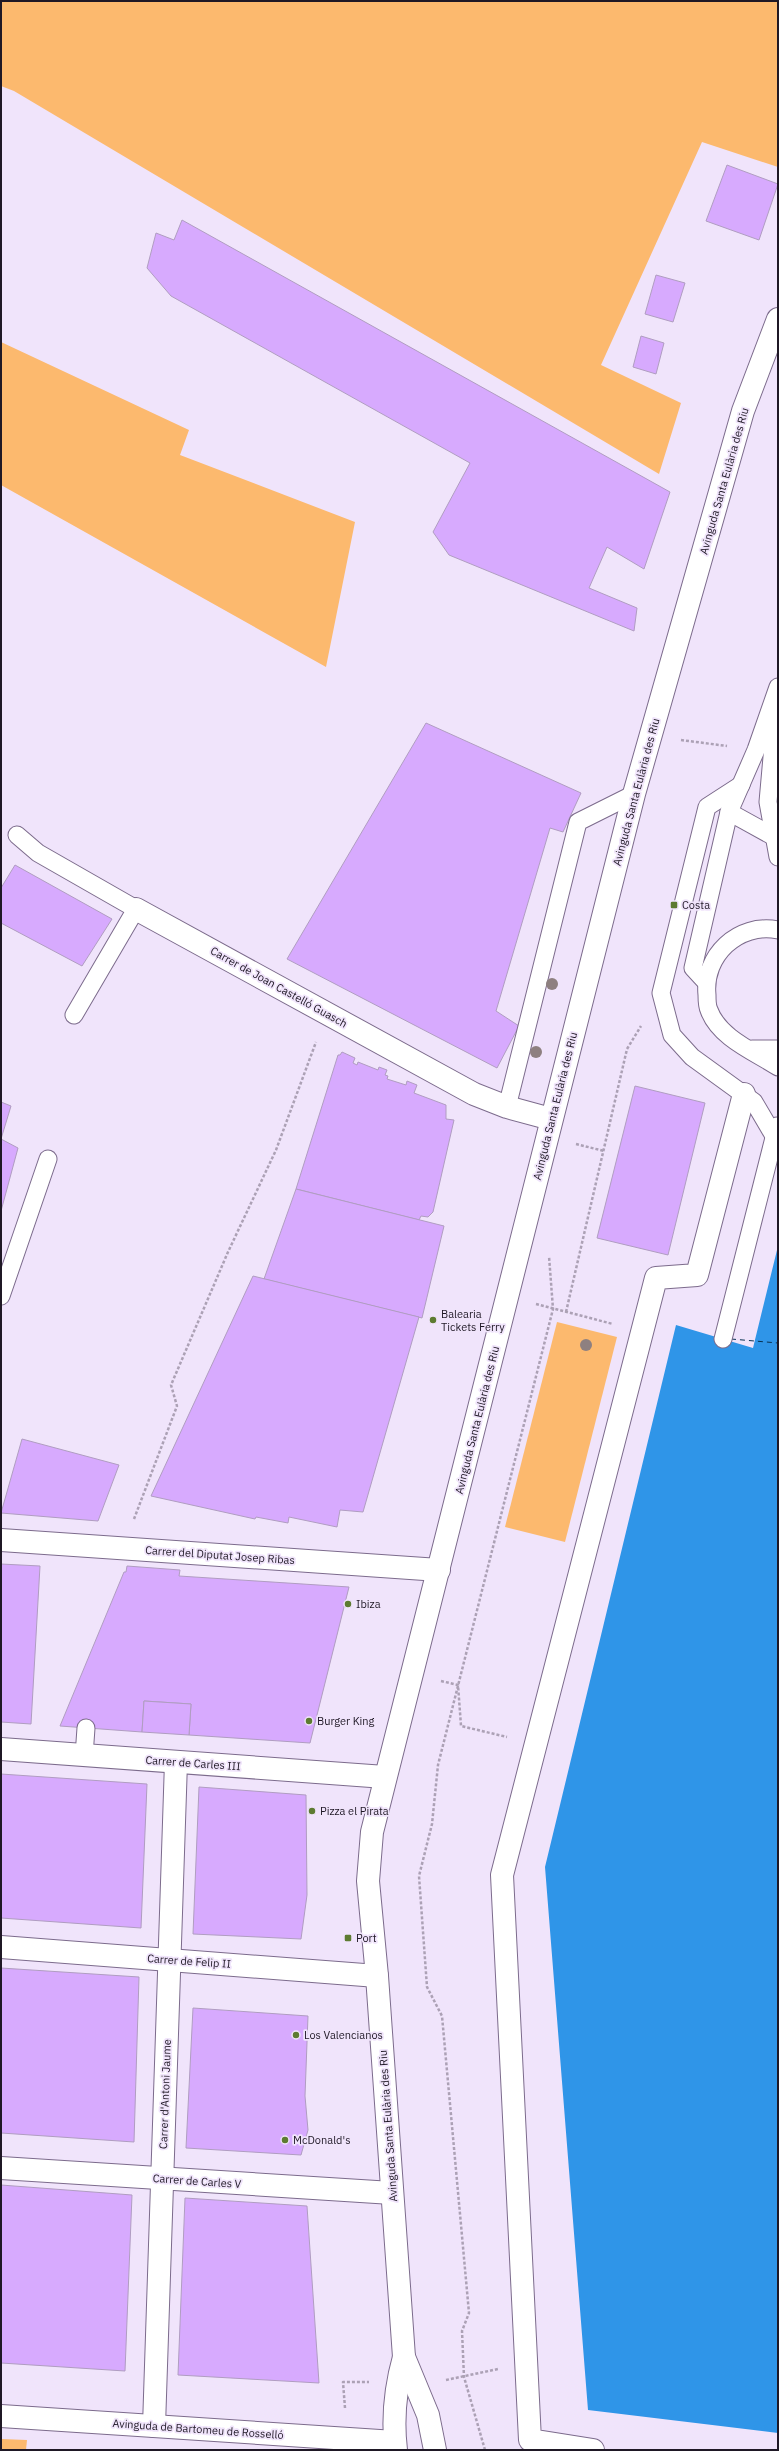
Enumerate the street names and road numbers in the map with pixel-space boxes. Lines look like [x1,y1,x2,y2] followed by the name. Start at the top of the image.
[696,406,752,556] street label: Avinguda Santa Eulària des Riu
[610,717,662,867] street label: Avinguda Santa Eulària des Riu
[208,943,350,1031] street label: Carrer de Joan Castelló Guasch
[530,1030,580,1182] street label: Avinguda Santa Eulària des Riu
[452,1344,502,1496] street label: Avinguda Santa Eulària des Riu
[145,1543,295,1567] street label: Carrer del Diputat Josep Ribas
[145,1753,241,1773] street label: Carrer de Carles III
[147,1951,231,1971] street label: Carrer de Felip II
[156,2039,174,2149] street label: Carrer d'Antoni Jaume
[376,2050,400,2202] street label: Avinguda Santa Eulària des Riu
[152,2171,242,2191] street label: Carrer de Carles V
[112,2416,284,2442] street label: Avinguda de Bartomeu de Rosselló

